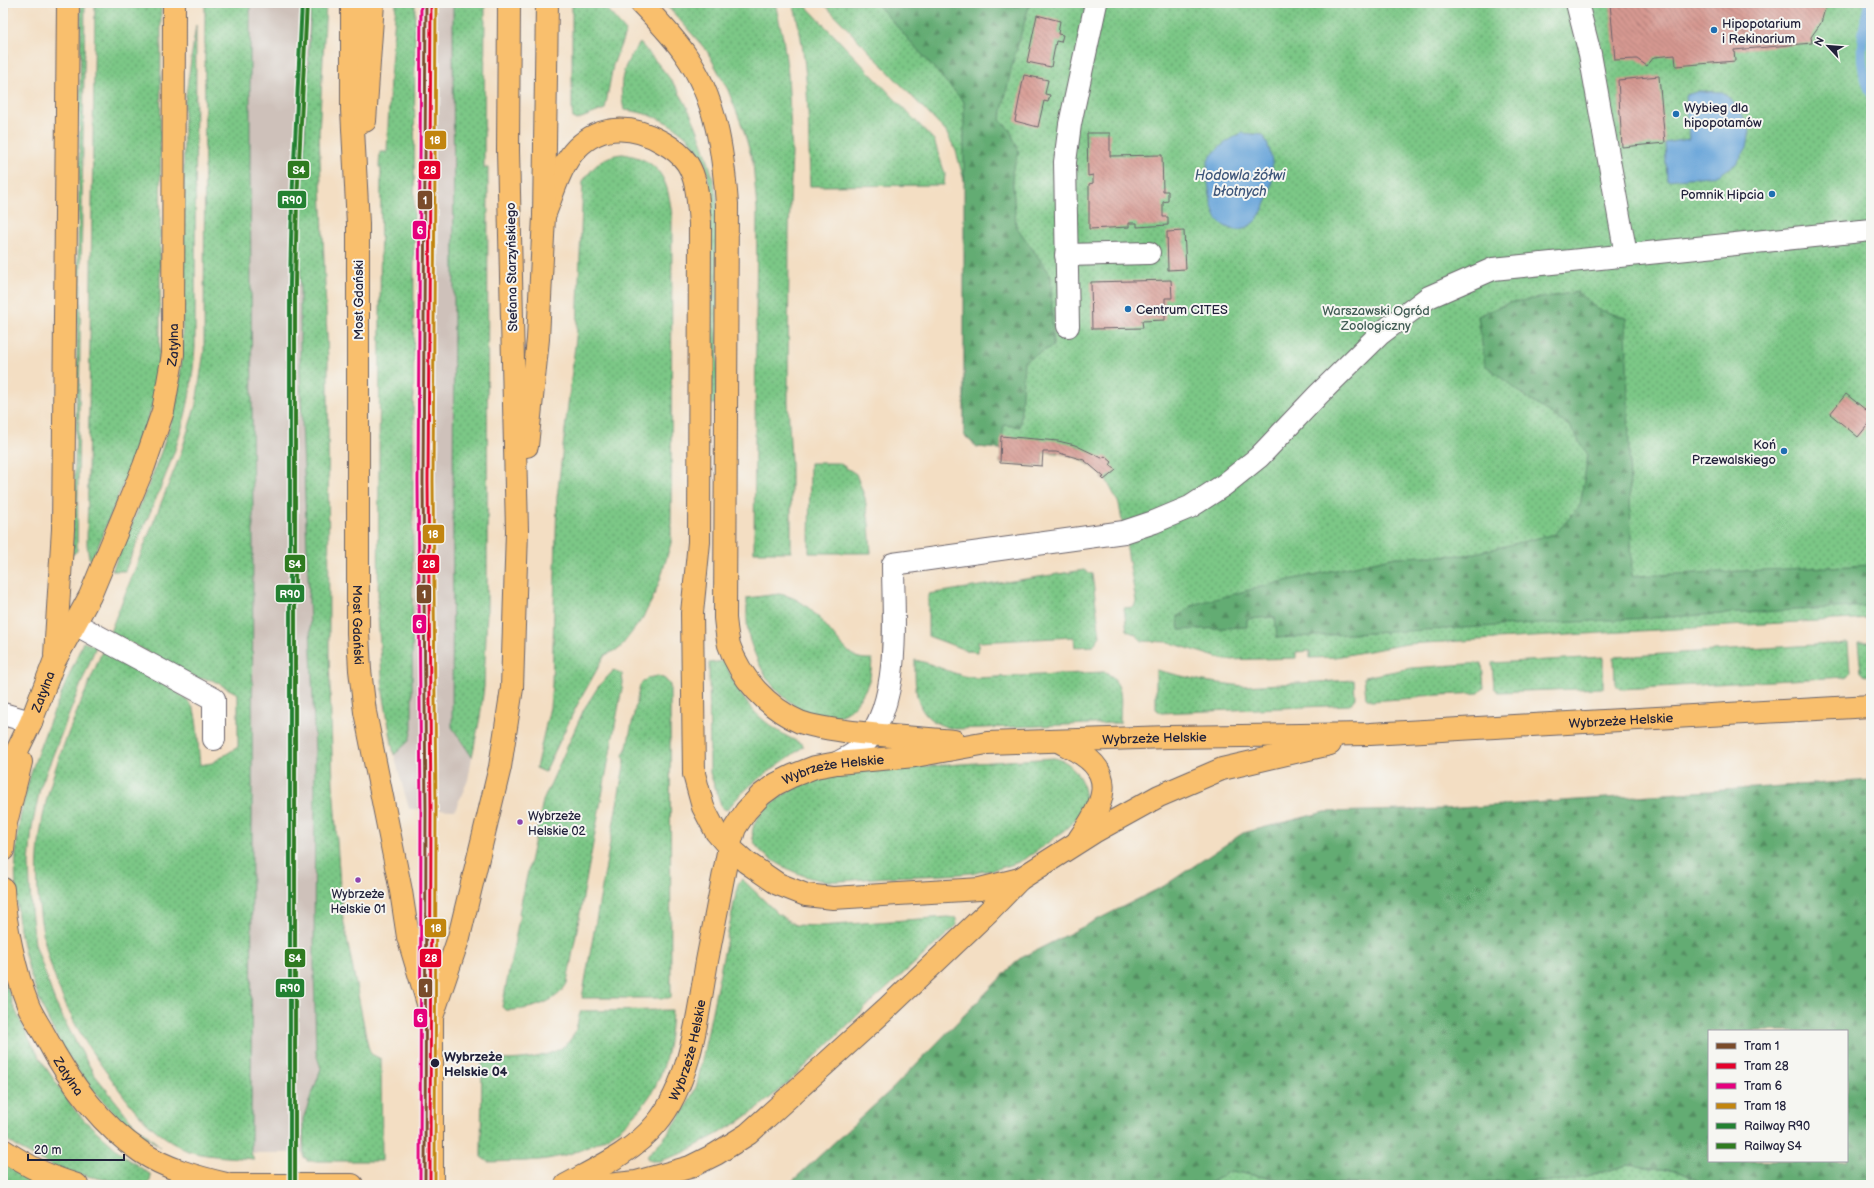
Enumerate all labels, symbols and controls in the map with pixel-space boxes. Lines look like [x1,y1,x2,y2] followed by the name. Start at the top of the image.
[1722,16,1801,47] place label: Hipopotarium i Rekinarium
[1709,25,1719,35] marker: Hipopotarium i Rekinarium
[1808,26,1848,66] north arrow
[1812,35,1827,48] text: N
[1684,100,1762,131] place label: Wybieg dla hipopotamów
[1671,109,1681,119] marker: Wybieg dla hipopotamów
[424,130,447,150] line badge: 18
[429,134,441,147] text: 18
[287,160,310,179] line badge: S4
[418,160,441,180] line badge: 28
[292,164,306,177] text: S4
[423,164,437,177] text: 28
[1195,167,1286,200] water label: Hodowla żółwi błotnych
[1681,187,1764,203] place label: Pomnik Hipcia
[1767,189,1777,199] marker: Pomnik Hipcia
[277,190,307,209] line badge: R90
[417,190,433,210] line badge: 1
[282,194,303,207] text: R90
[423,194,427,207] text: 1
[503,202,521,332] street label: Stefana Starzyńskiego
[412,220,427,240] line badge: 6
[417,224,424,237] text: 6
[351,260,367,340] street label: Most Gdański
[1136,302,1228,318] place label: Centrum CITES
[1322,303,1430,334] park label: Warszawski Ogród Zoologiczny
[1123,304,1133,314] marker: Centrum CITES
[164,323,182,368] street label: Zatylna
[1692,437,1776,468] place label: Koń Przewalskiego
[1779,446,1789,456] marker: Koń Przewalskiego
[422,524,445,544] line badge: 18
[427,528,439,541] text: 18
[284,554,306,573] line badge: S4
[417,554,440,574] line badge: 28
[288,558,302,571] text: S4
[422,558,436,571] text: 28
[275,584,305,603] line badge: R90
[416,584,432,604] line badge: 1
[349,585,367,665] street label: Most Gdański
[280,588,301,601] text: R90
[422,588,426,601] text: 1
[412,614,427,634] line badge: 6
[416,618,423,631] text: 6
[28,669,59,716] street label: Zatylna
[1568,710,1674,732] street label: Wybrzeże Helskie
[1102,729,1207,748] street label: Wybrzeże Helskie
[780,752,885,789] street label: Wybrzeże Helskie
[528,809,586,839] place label: Wybrzeże Helskie 02
[515,817,525,827] marker: Wybrzeże Helskie 02
[353,875,363,885] marker: Wybrzeże Helskie 01
[330,887,386,917] place label: Wybrzeże Helskie 01
[424,918,447,938] line badge: 18
[430,922,442,935] text: 18
[284,948,306,968] line badge: S4
[419,948,442,968] line badge: 28
[288,952,302,965] text: S4
[424,952,438,965] text: 28
[275,978,305,998] line badge: R90
[418,978,433,998] line badge: 1
[280,982,301,995] text: R90
[424,982,428,995] text: 1
[666,998,710,1104] street label: Wybrzeże Helskie
[413,1008,428,1028] line badge: 6
[417,1012,424,1025] text: 6
[1708,1030,1848,1162] legend
[1744,1039,1779,1054] text: Tram 1
[444,1049,508,1080] place label: Wybrzeże Helskie 04
[49,1053,87,1099] street label: Zatylna
[429,1057,441,1069] marker: Wybrzeże Helskie 04
[1744,1059,1789,1074] text: Tram 28
[1744,1079,1782,1094] text: Tram 6
[1744,1099,1786,1114] text: Tram 18
[1744,1119,1810,1134] text: Railway R90
[28,1136,124,1162] scale bar
[1744,1139,1802,1154] text: Railway S4
[34,1143,61,1158] text: 20 m

